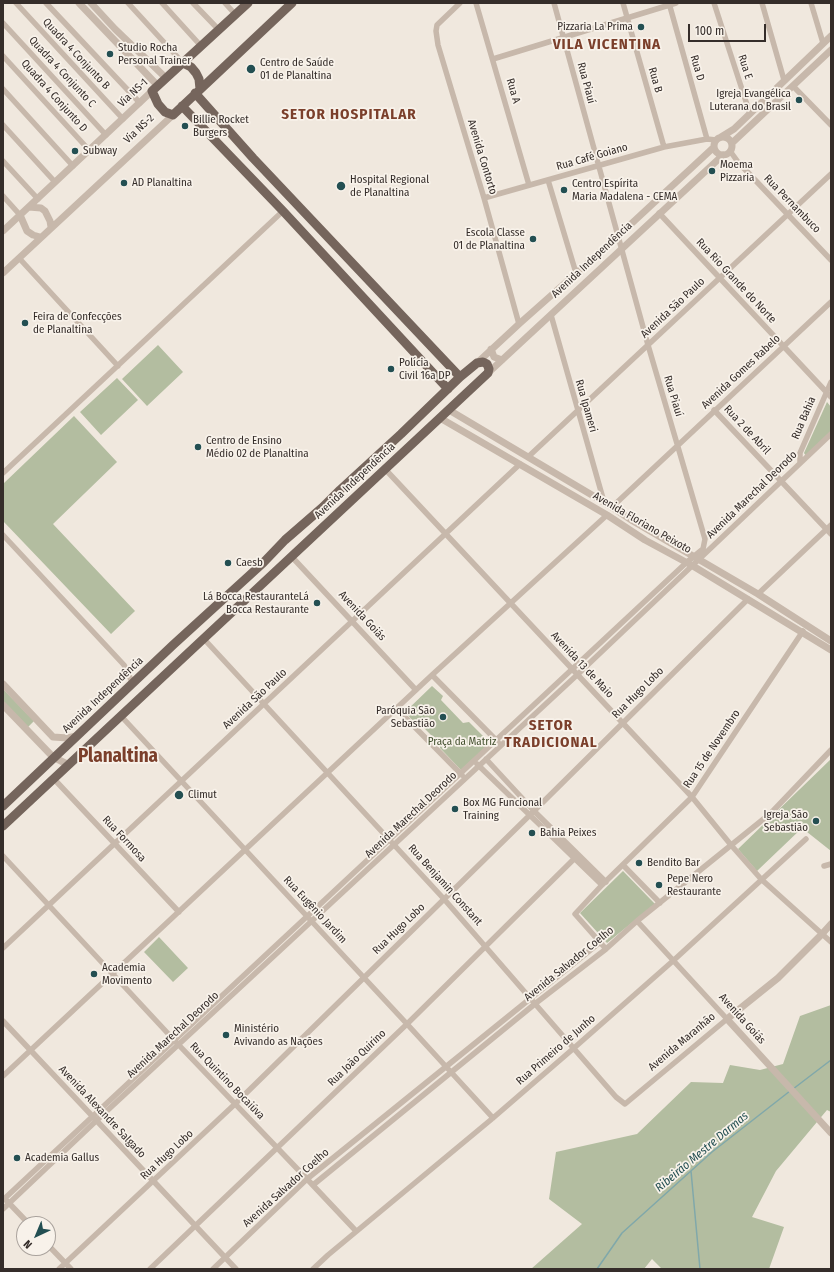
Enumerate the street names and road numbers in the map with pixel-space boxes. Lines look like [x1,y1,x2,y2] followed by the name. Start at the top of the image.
[40,16,112,92] street label: Quadra 4 Conjunto B
[26,34,98,110] street label: Quadra 4 Conjunto C
[735,53,755,81] street label: Rua E
[687,54,707,82] street label: Rua D
[18,57,90,135] street label: Quadra 4 Conjunto D
[574,61,598,105] street label: Rua Piauí
[645,66,665,94] street label: Rua B
[115,76,151,110] street label: Via NS-1
[503,77,523,105] street label: Rua A
[121,112,157,146] street label: Via NS-2
[464,118,500,196] street label: Avenida Contorto
[555,140,629,174] street label: Rua Café Goiano
[761,172,823,236] street label: Rua Pernambuco
[549,219,635,301] street label: Avenida Independência
[693,236,779,326] street label: Rua Rio Grande do Norte
[638,275,708,341] street label: Avenida São Paulo
[699,332,783,412] street label: Avenida Gomes Rabelo
[661,374,685,418] street label: Rua Piauí
[572,378,600,434] street label: Rua Ipameri
[789,395,819,441] street label: Rua Bahia
[721,403,773,457] street label: Rua 2 de Abril
[312,440,398,522] street label: Avenida Independência
[704,448,800,542] street label: Avenida Marechal Deorodo
[590,489,694,557] street label: Avenida Floriano Peixoto
[336,588,388,644] street label: Avenida Goiás
[548,629,616,701] street label: Avenida 13 de Maio
[60,654,146,736] street label: Avenida Independência
[609,664,667,722] street label: Rua Hugo Lobo
[220,666,290,732] street label: Avenida São Paulo
[681,707,743,791] street label: Rua 15 de Novembro
[362,769,460,861] street label: Avenida Marechal Deorodo
[99,813,149,865] street label: Rua Formosa
[405,842,485,928] street label: Rua Benjamin Constant
[281,874,349,946] street label: Rua Eugênio Jardim
[370,901,428,957] street label: Rua Hugo Lobo
[522,924,616,1004] street label: Avenida Salvador Coelho
[124,989,222,1081] street label: Avenida Marechal Deorodo
[716,991,768,1047] street label: Avenida Goiás
[646,1010,718,1074] street label: Avenida Maranhão
[514,1012,598,1088] street label: Rua Primeiro de Junho
[325,1027,389,1089] street label: Rua João Quirino
[187,1040,267,1122] street label: Rua Quintino Bocaiúva
[56,1063,148,1161] street label: Avenida Alexandre Salgado
[138,1127,196,1183] street label: Rua Hugo Lobo
[240,1146,332,1230] street label: Avenida Salvador Coelho

